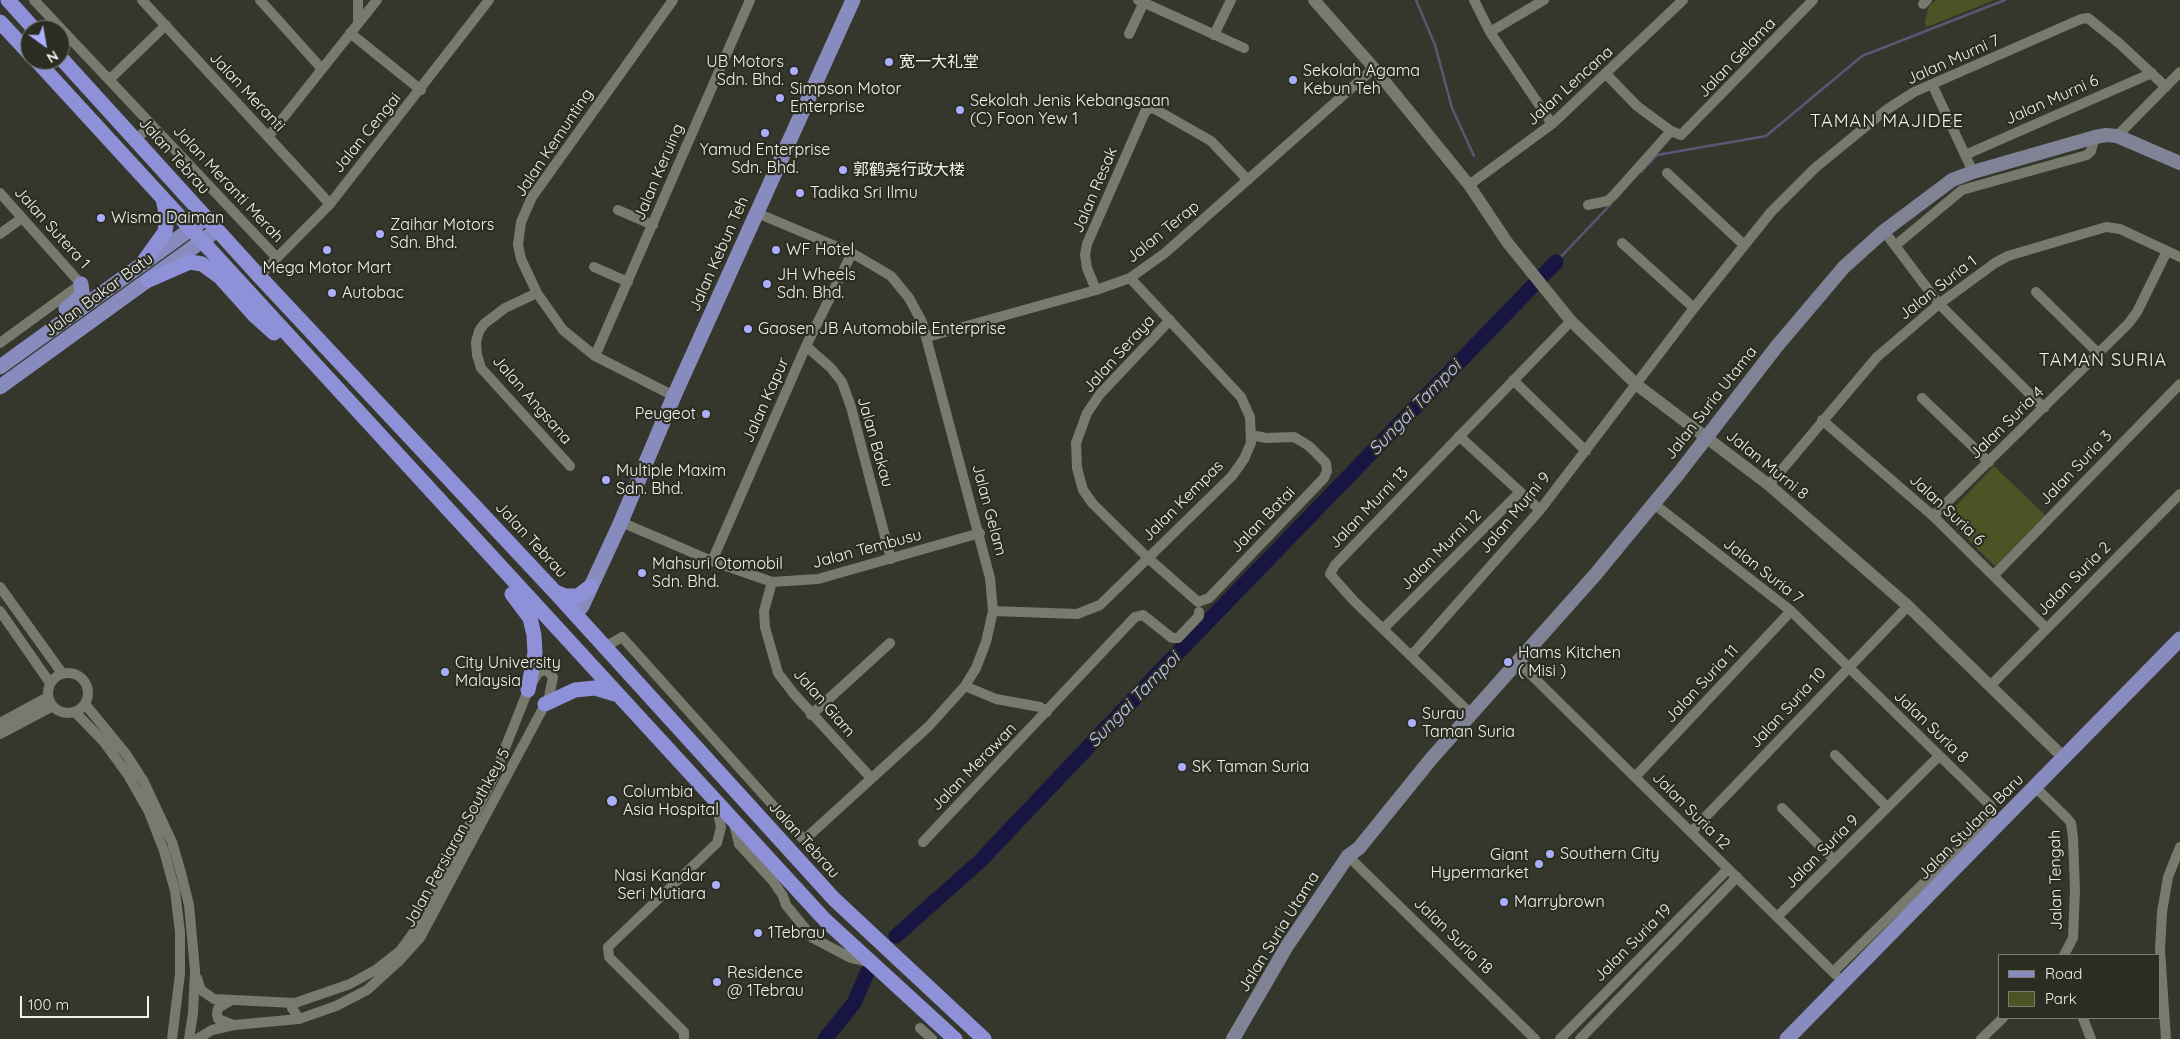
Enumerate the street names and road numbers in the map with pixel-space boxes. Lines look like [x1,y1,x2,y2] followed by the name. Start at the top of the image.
[1694,14,1780,102] street label: Jalan Gelama
[1904,31,2002,89] street label: Jalan Murni 7
[1523,42,1617,130] street label: Jalan Lencana
[205,48,289,136] street label: Jalan Meranti
[2002,71,2102,129] street label: Jalan Murni 6
[511,85,597,201] street label: Jalan Kemunting
[329,89,405,177] street label: Jalan Cengai
[134,114,214,198] street label: Jalan Tebrau
[169,121,287,247] street label: Jalan Meranti Merah
[630,121,688,223] street label: Jalan Keruing
[1068,144,1122,236] street label: Jalan Resak
[10,183,94,273] street label: Jalan Sutera 1
[685,194,753,314] street label: Jalan Kebun Teh
[1123,197,1203,267] street label: Jalan Terap
[41,249,157,341] street label: Jalan Bakar Batu
[1895,252,1981,324] street label: Jalan Suria 1
[1079,311,1159,397] street label: Jalan Seraya
[1661,343,1761,463] street label: Jalan Suria Utama
[488,352,576,448] street label: Jalan Angsana
[739,354,793,446] street label: Jalan Kapur
[1966,383,2048,463] street label: Jalan Suria 4
[853,395,897,489] street label: Jalan Bakau
[1722,426,1812,504] street label: Jalan Murni 8
[2036,427,2116,509] street label: Jalan Suria 3
[1138,456,1228,546] street label: Jalan Kempas
[968,462,1010,558] street label: Jalan Gelam
[1325,463,1413,553] street label: Jalan Murni 13
[1475,468,1555,558] street label: Jalan Murni 9
[1905,470,1989,550] street label: Jalan Suria 6
[1227,483,1299,557] street label: Jalan Batai
[491,498,571,582] street label: Jalan Tebrau
[1397,506,1485,594] street label: Jalan Murni 12
[810,525,924,573] street label: Jalan Tembusu
[1719,534,1807,608] street label: Jalan Suria 7
[2033,538,2115,620] street label: Jalan Suria 2
[1661,641,1743,727] street label: Jalan Suria 11
[1746,664,1830,752] street label: Jalan Suria 10
[789,665,859,741] street label: Jalan Giam
[1890,687,1972,767] street label: Jalan Suria 8
[927,719,1021,815] street label: Jalan Merawan
[400,745,514,931] street label: Jalan Persiaran Southkey 5
[1648,768,1734,854] street label: Jalan Suria 12
[1914,770,2028,884] street label: Jalan Stulang Baru
[764,798,844,882] street label: Jalan Tebrau
[1781,811,1863,893] street label: Jalan Suria 9
[2046,830,2066,930] street label: Jalan Tengah
[1234,868,1324,996] street label: Jalan Suria Utama
[1410,894,1496,978] street label: Jalan Suria 18
[1590,900,1676,986] street label: Jalan Suria 19

